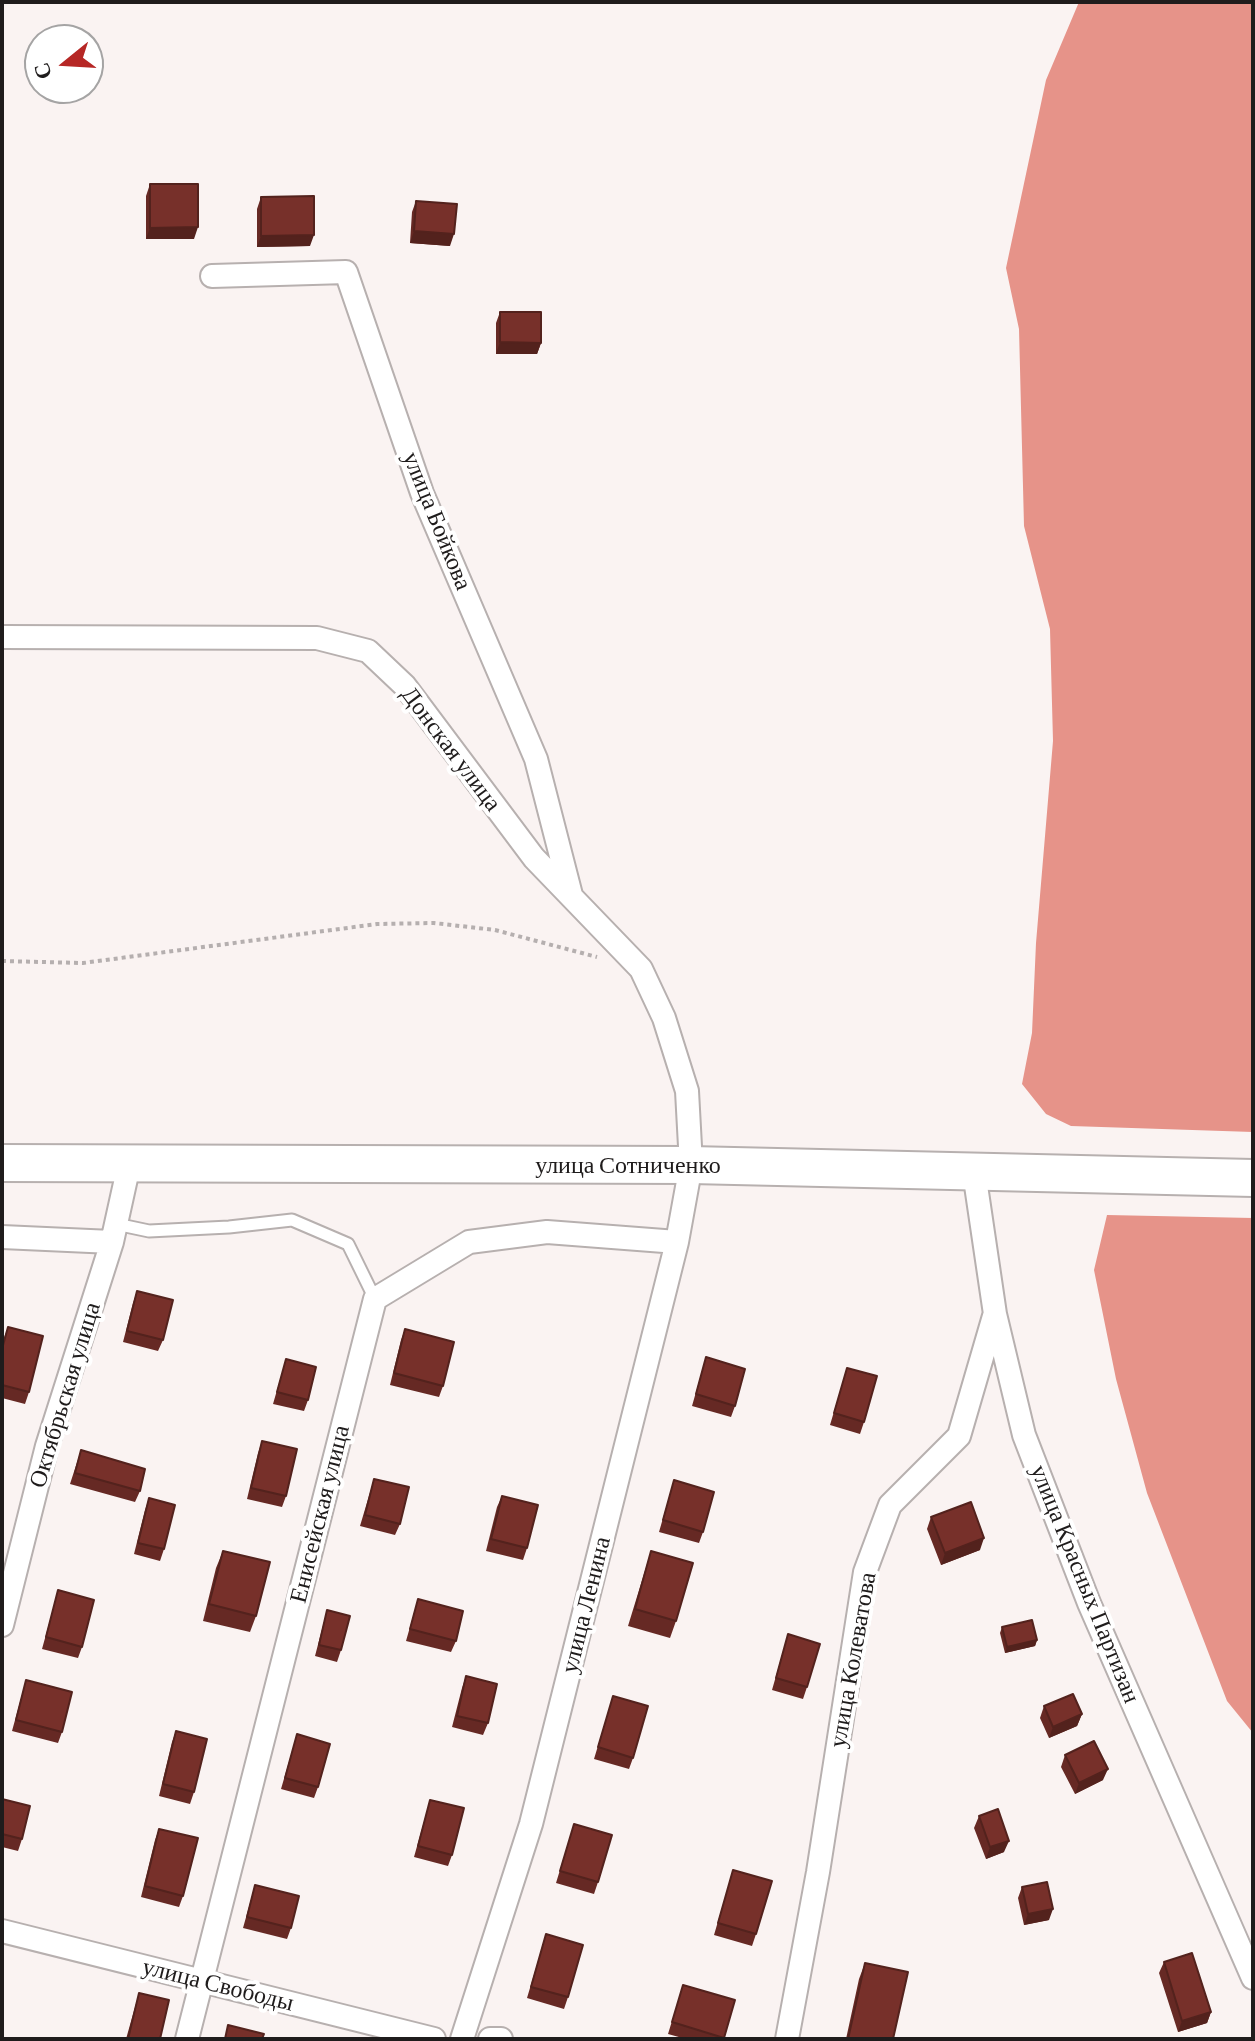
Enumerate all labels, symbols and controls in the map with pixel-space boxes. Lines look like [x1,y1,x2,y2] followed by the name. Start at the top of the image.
[24,24,104,104] north arrow
[28,60,57,82] text: С
[396,448,478,594] street label: улица Бойкова
[395,681,507,817] street label: Донская улица
[535,1152,721,1180] street label: улица Сотниченко
[23,1299,107,1491] street label: Октябрьская улица
[284,1422,356,1606] street label: Енисейская улица
[1024,1461,1146,1707] street label: улица Красных Партизан
[555,1534,617,1676] street label: улица Ленина
[823,1570,883,1750] street label: улица Колеватова
[139,1952,297,2018] street label: улица Свободы

